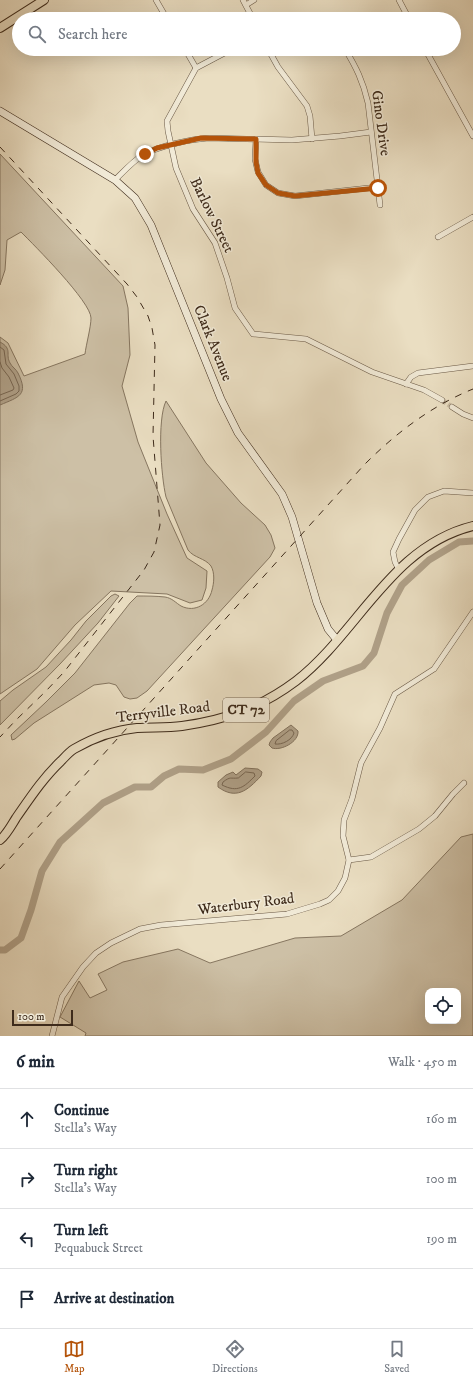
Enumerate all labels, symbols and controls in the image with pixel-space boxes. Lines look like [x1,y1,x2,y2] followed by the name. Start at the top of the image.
[12,12,461,56] search box
[26,23,48,45] icon: search
[58,25,127,44] text: Search here
[367,89,395,157] street label: Gino Drive
[136,145,154,163] route end
[186,174,238,256] street label: Barlow Street
[369,179,387,197] route start
[189,302,237,384] street label: Clark Avenue
[115,697,211,727] street label: Terryville Road
[223,698,269,722] road number: CT 72
[196,889,296,919] street label: Waterbury Road
[425,988,461,1024] map controls
[425,988,461,1024] button: locate
[12,1008,73,1027] scale bar
[18,1010,44,1024] text: 100 m
[16,1051,55,1073] text: 6 min
[388,1054,457,1070] text: Walk · 450 m
[54,1101,109,1120] text: Continue
[16,1108,38,1130] icon: ahead
[426,1111,457,1127] text: 160 m
[54,1120,117,1136] text: Stella's Way
[54,1161,117,1180] text: Turn right
[16,1168,38,1190] icon: right
[426,1171,457,1187] text: 100 m
[54,1180,117,1196] text: Stella's Way
[54,1221,108,1240] text: Turn left
[16,1228,38,1250] icon: left
[426,1231,457,1247] text: 190 m
[54,1240,143,1256] text: Pequabuck Street
[16,1288,38,1310] icon: arrive
[54,1289,174,1308] text: Arrive at destination
[63,1338,85,1376] tab: Map
[212,1338,258,1376] tab: Directions
[384,1338,410,1376] tab: Saved

